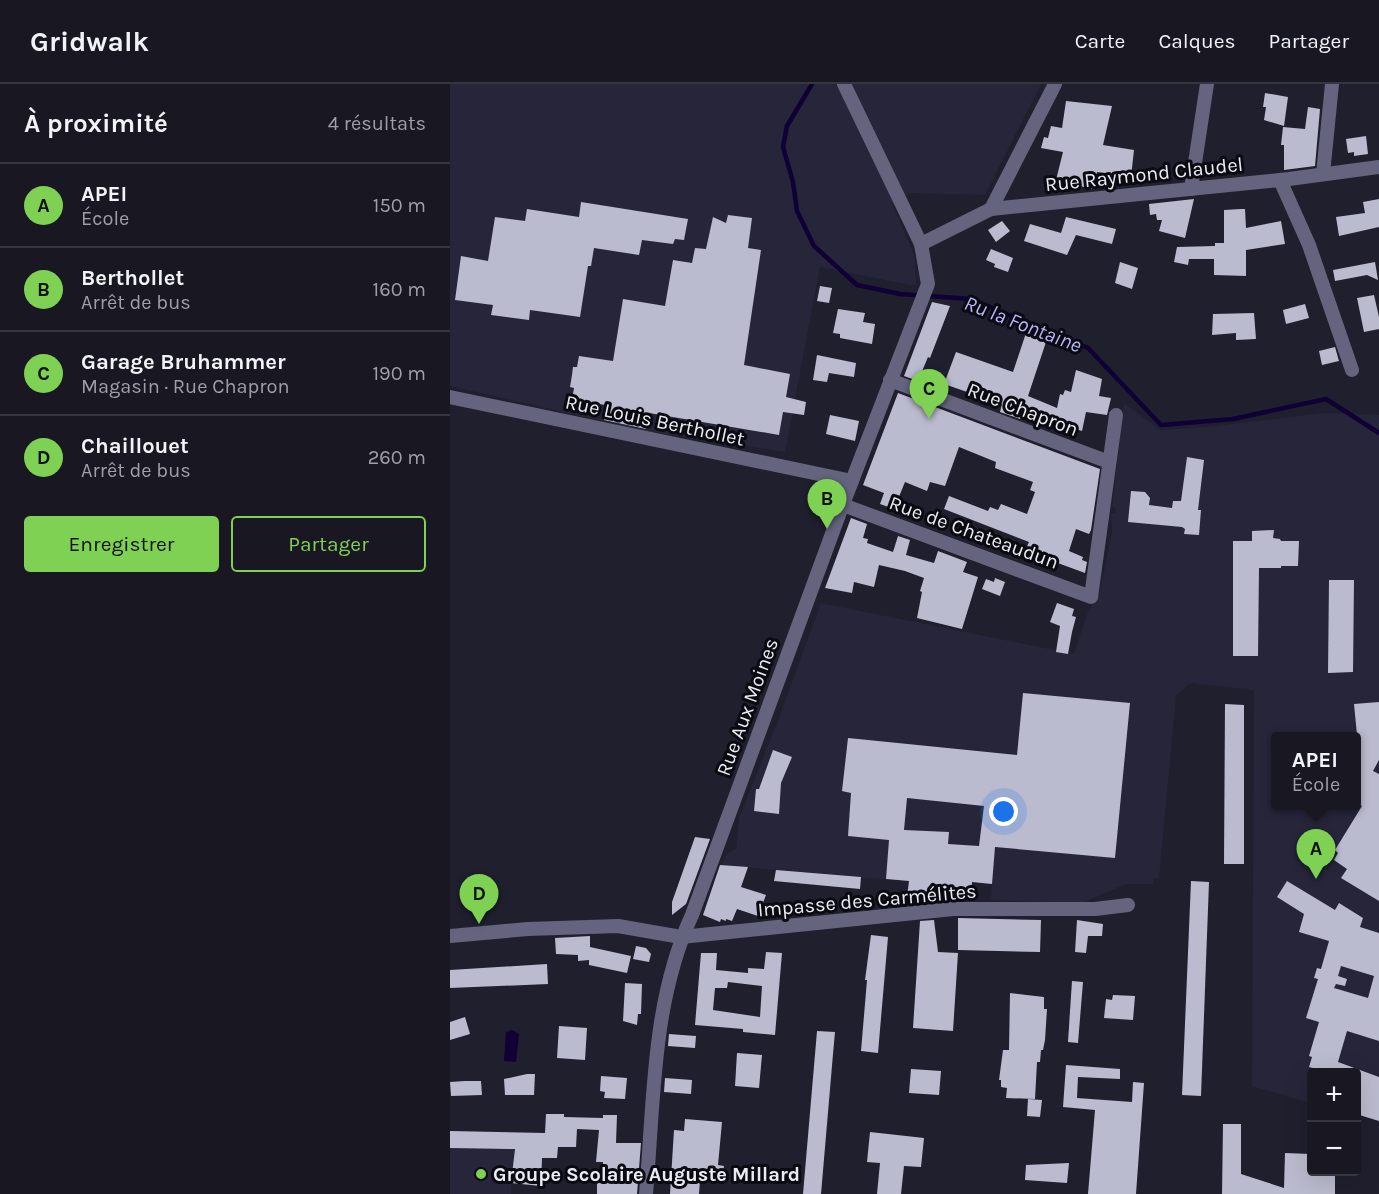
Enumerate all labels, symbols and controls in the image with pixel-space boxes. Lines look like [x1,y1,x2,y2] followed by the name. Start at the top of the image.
[30,25,149,58] text: Gridwalk
[1075,29,1125,53] text: Carte
[1158,29,1236,53] text: Calques
[1269,29,1349,53] text: Partager
[24,108,168,139] text: À proximité
[328,112,426,135] text: 4 résultats
[1044,153,1244,196] street label: Rue Raymond Claudel
[81,181,127,207] text: APEI
[37,194,50,217] text: A
[373,194,426,217] text: 150 m
[81,207,129,230] text: École
[81,265,184,291] text: Berthollet
[37,278,50,301] text: B
[373,278,426,301] text: 160 m
[81,291,191,314] text: Arrêt de bus
[961,291,1085,357] water label: Ru la Fontaine
[81,349,286,375] text: Garage Bruhammer
[37,362,50,385] text: C
[372,362,426,385] text: 190 m
[910,370,948,419] pin: C
[81,375,290,398] text: Magasin · Rue Chapron
[964,378,1081,441] street label: Rue Chapron
[563,390,747,451] street label: Rue Louis Berthollet
[81,433,189,459] text: Chaillouet
[37,446,50,469] text: D
[368,446,426,469] text: 260 m
[81,459,191,482] text: Arrêt de bus
[808,480,847,529] pin: B
[886,491,1062,574] street label: Rue de Chateaudun
[24,516,219,572] button: Enregistrer
[231,516,426,572] button: Partager
[712,635,783,779] street label: Rue Aux Moines
[1271,732,1361,810] popup
[1292,747,1338,773] text: APEI
[1292,773,1340,796] text: École
[989,797,1018,826] your location
[1296,830,1336,879] pin: A
[459,874,498,924] pin: D
[757,879,978,922] street label: Impasse des Carmélites
[1307,1068,1361,1176] map controls
[1307,1068,1361,1122] button: +
[1307,1122,1361,1176] button: −
[493,1163,800,1186] place label: Groupe Scolaire Auguste Millard
[474,1167,488,1181] marker: Groupe Scolaire Auguste Millard

